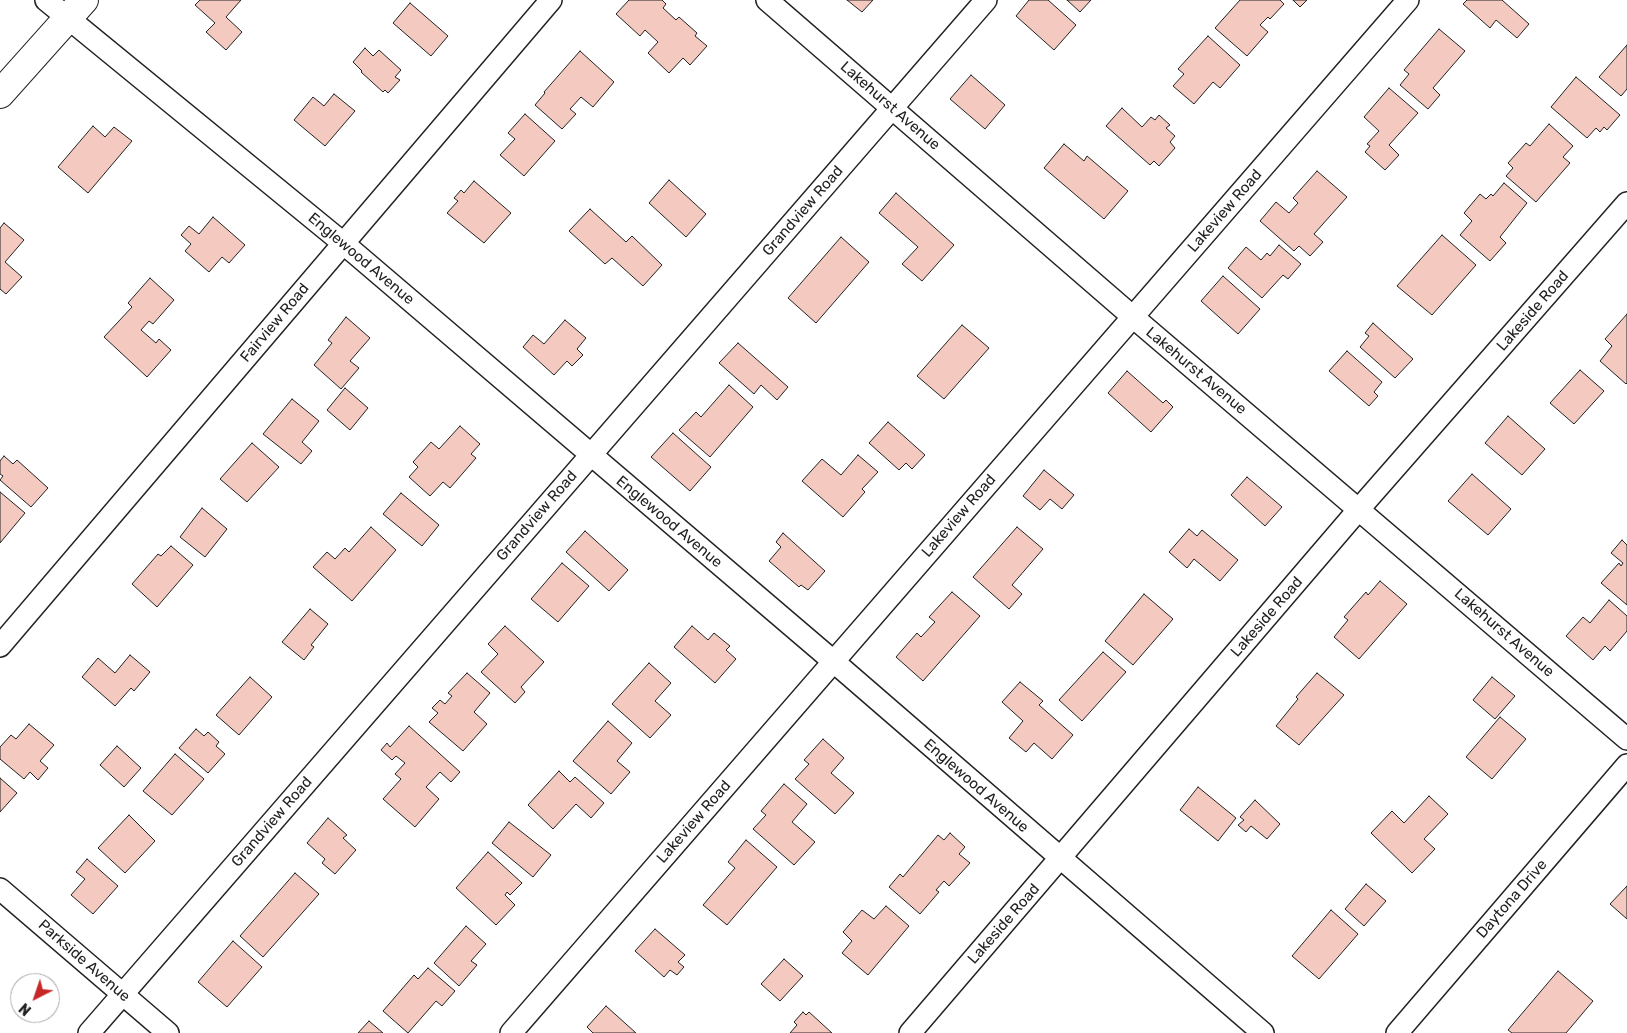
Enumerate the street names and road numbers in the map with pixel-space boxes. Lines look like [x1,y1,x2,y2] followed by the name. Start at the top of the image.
[837,58,943,154] street label: Lakehurst Avenue
[759,162,847,260] street label: Grandview Road
[1184,166,1266,256] street label: Lakeview Road
[304,209,418,309] street label: Englewood Avenue
[1493,267,1573,355] street label: Lakeside Road
[237,280,313,366] street label: Fairview Road
[1142,324,1250,418] street label: Lakehurst Avenue
[493,467,581,565] street label: Grandview Road
[918,471,1000,561] street label: Lakeview Road
[612,472,726,572] street label: Englewood Avenue
[1227,573,1307,661] street label: Lakeside Road
[1451,585,1557,681] street label: Lakehurst Avenue
[920,736,1032,836] street label: Englewood Avenue
[228,773,316,871] street label: Grandview Road
[653,777,735,867] street label: Lakeview Road
[1473,856,1551,942] street label: Daytona Drive
[964,880,1044,968] street label: Lakeside Road
[34,916,134,1006] street label: Parkside Avenue

